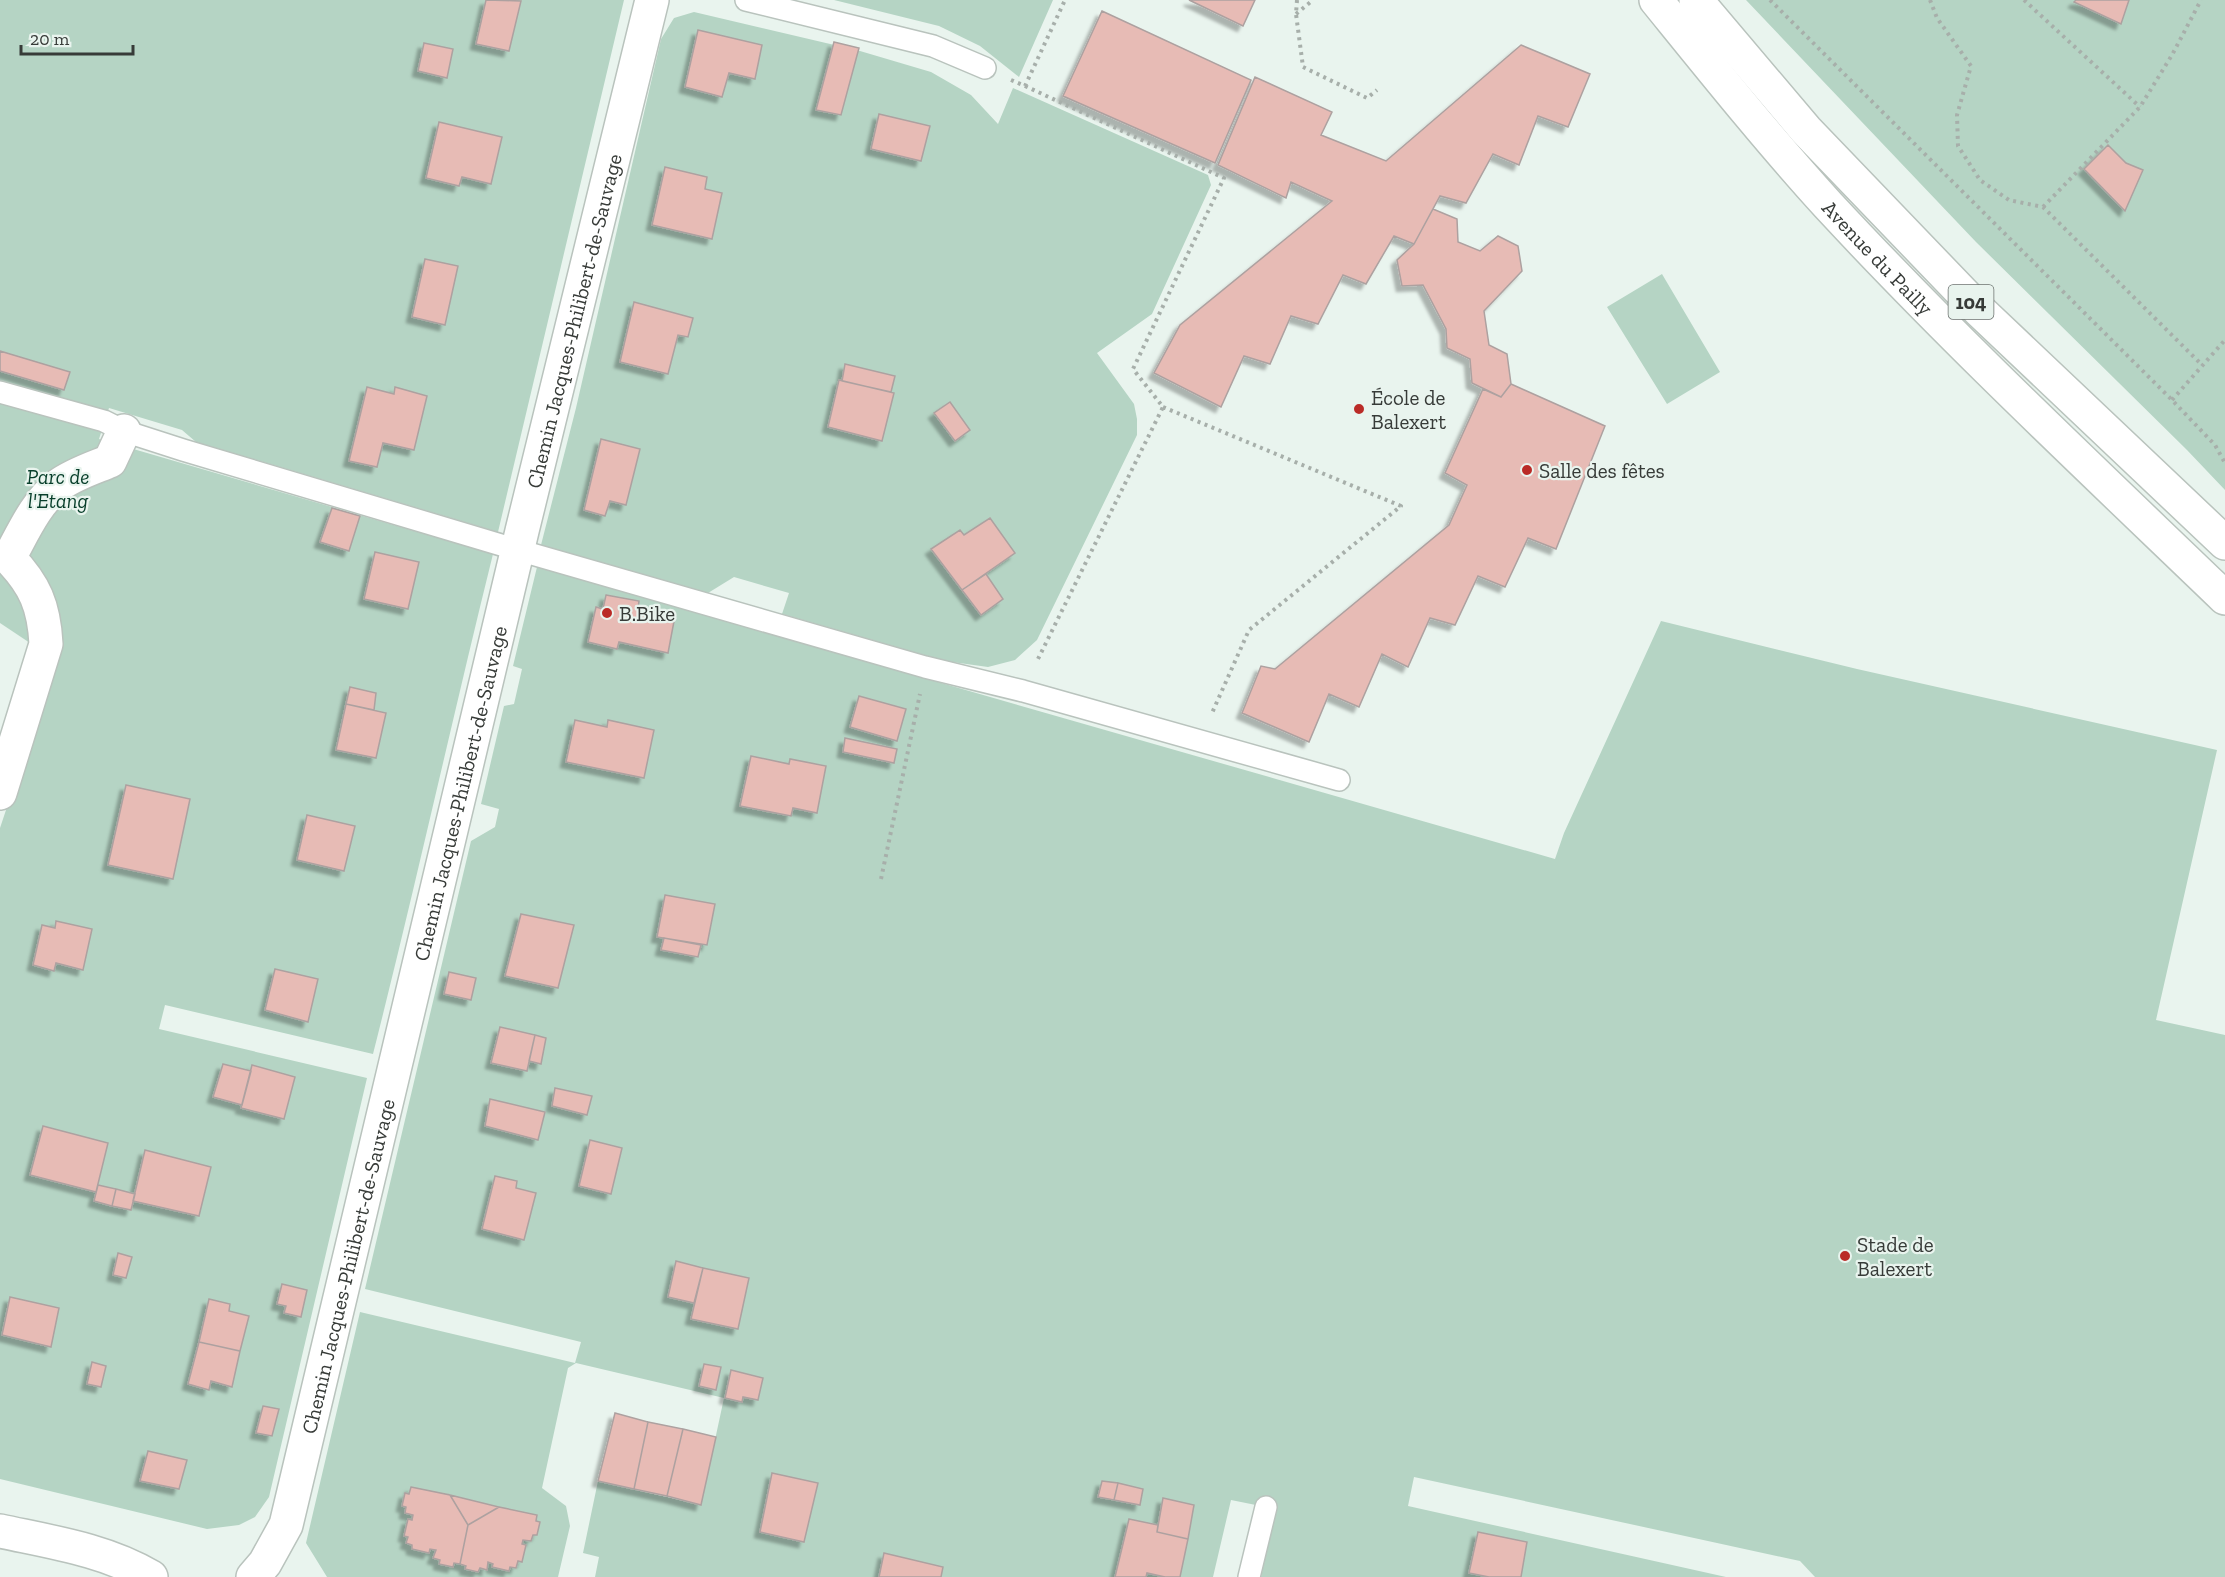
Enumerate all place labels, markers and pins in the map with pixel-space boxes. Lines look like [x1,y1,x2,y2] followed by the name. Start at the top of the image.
[1371,385,1446,434] place label: École de Balexert
[1352,402,1366,416] marker: École de Balexert
[1539,458,1665,483] place label: Salle des fêtes
[1520,463,1534,477] marker: Salle des fêtes
[619,601,675,626] place label: B.Bike
[600,606,614,620] marker: B.Bike
[1857,1232,1934,1281] place label: Stade de Balexert
[1838,1249,1852,1263] marker: Stade de Balexert

